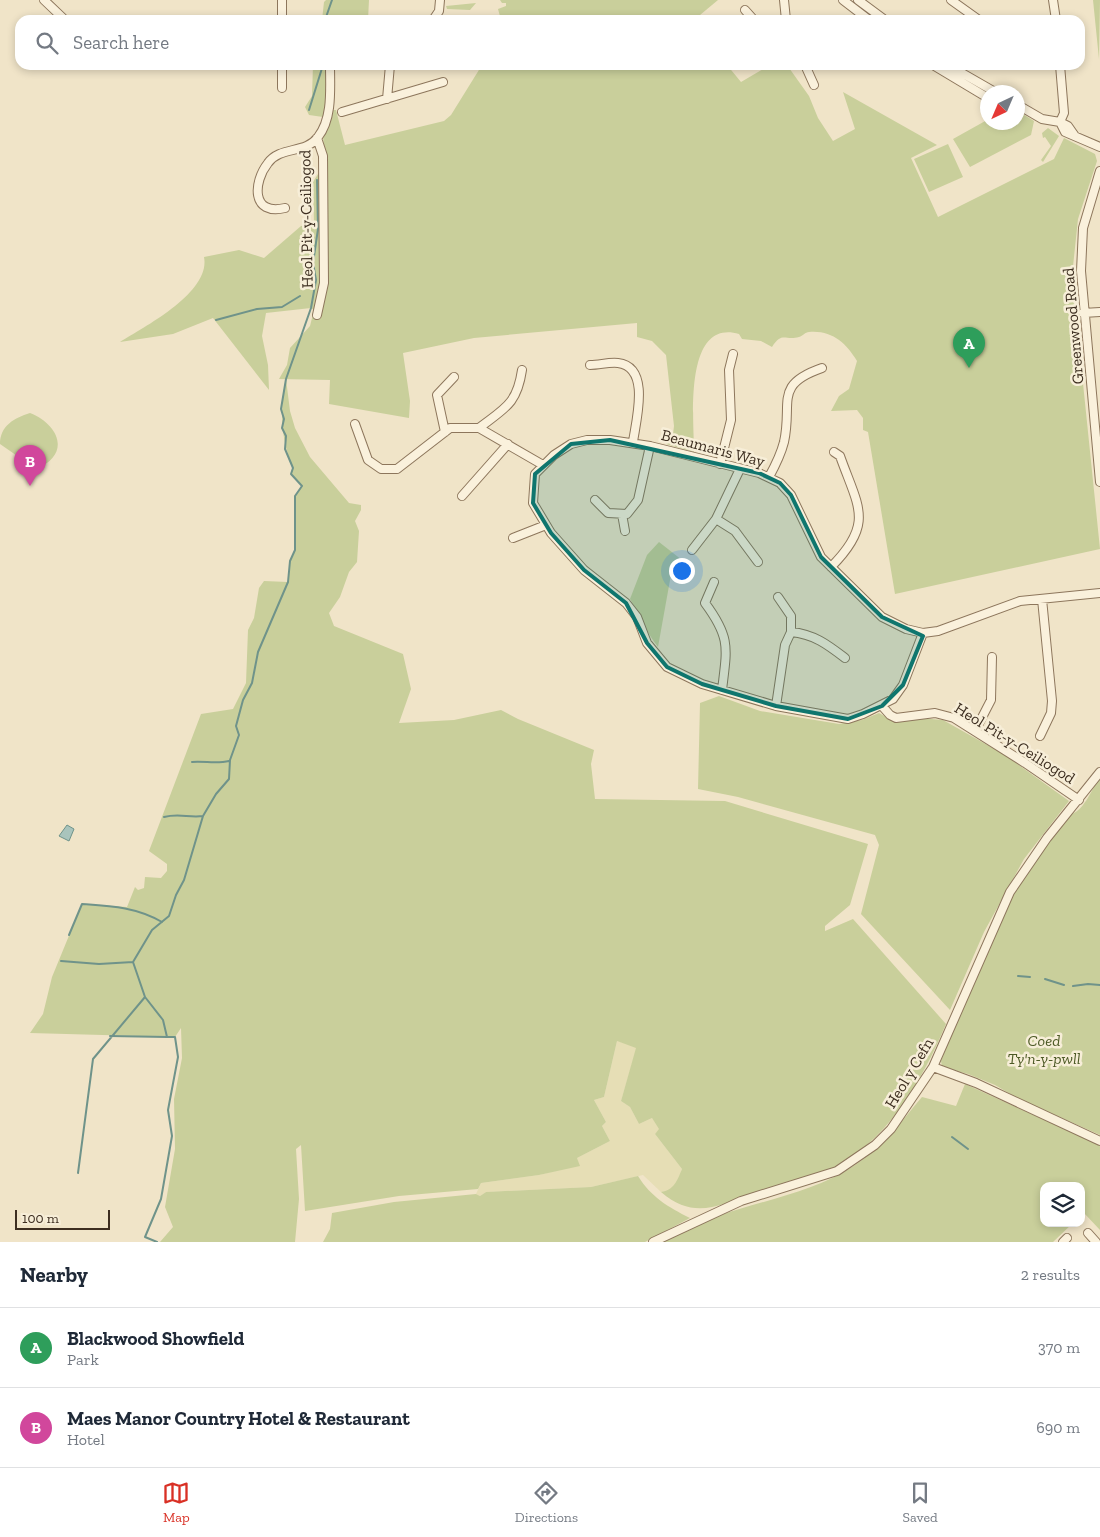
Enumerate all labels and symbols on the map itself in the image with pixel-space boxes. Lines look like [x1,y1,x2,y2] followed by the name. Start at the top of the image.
[980,85,1025,130] north arrow
[295,149,317,288] street label: Heol Pit-y-Ceiliogod
[1058,267,1088,385] street label: Greenwood Road
[953,327,985,368] pin: A
[659,425,768,471] street label: Beaumaris Way
[14,445,46,486] pin: B
[669,558,695,584] your location
[951,698,1079,788] street label: Heol Pit-y-Ceiliogod
[1007,1031,1081,1068] park label: Coed Ty'n-y-pwll
[881,1034,938,1112] street label: Heol y Cefn
[15,1207,110,1230] scale bar

